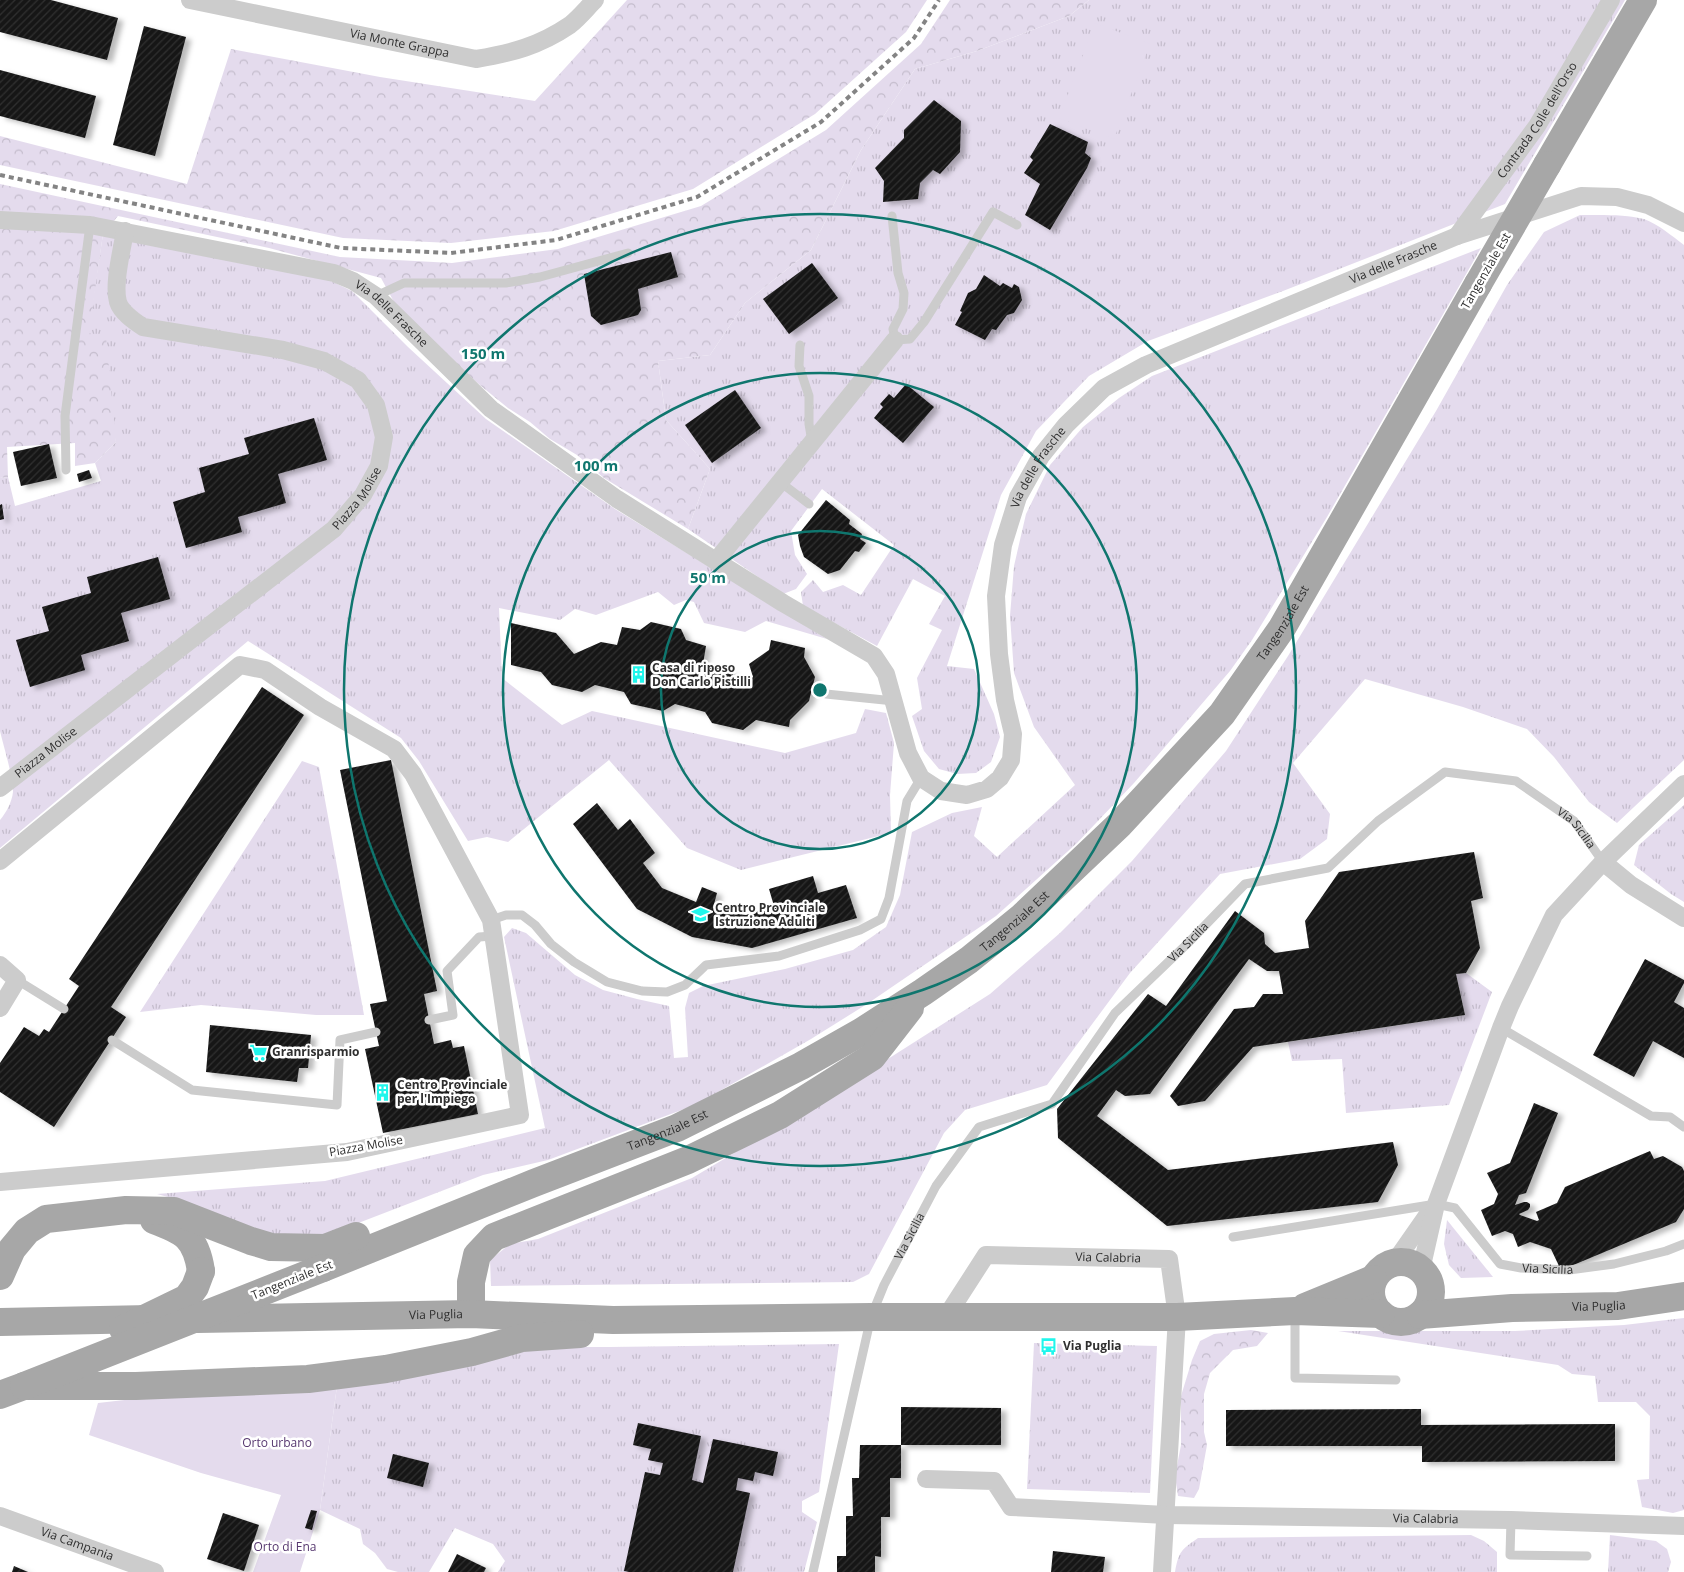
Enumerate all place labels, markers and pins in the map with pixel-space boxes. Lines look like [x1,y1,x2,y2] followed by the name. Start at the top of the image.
[652,659,751,690] place label: Casa di riposo Don Carlo Pistilli
[628,665,648,685] building icon: Casa di riposo Don Carlo Pistilli
[811,681,829,699] centre of rings
[715,899,825,930] place label: Centro Provinciale Istruzione Adulti
[691,905,711,925] school or university icon: Centro Provinciale Istruzione Adulti
[248,1042,268,1062] supermarket icon: Granrisparmio
[272,1043,360,1060] place label: Granrisparmio
[397,1076,507,1107] place label: Centro Provinciale per l'Impiego
[373,1082,393,1102] building icon: Centro Provinciale per l'Impiego
[1039,1336,1059,1356] bus stop icon: Via Puglia
[1063,1337,1122,1354] place label: Via Puglia

